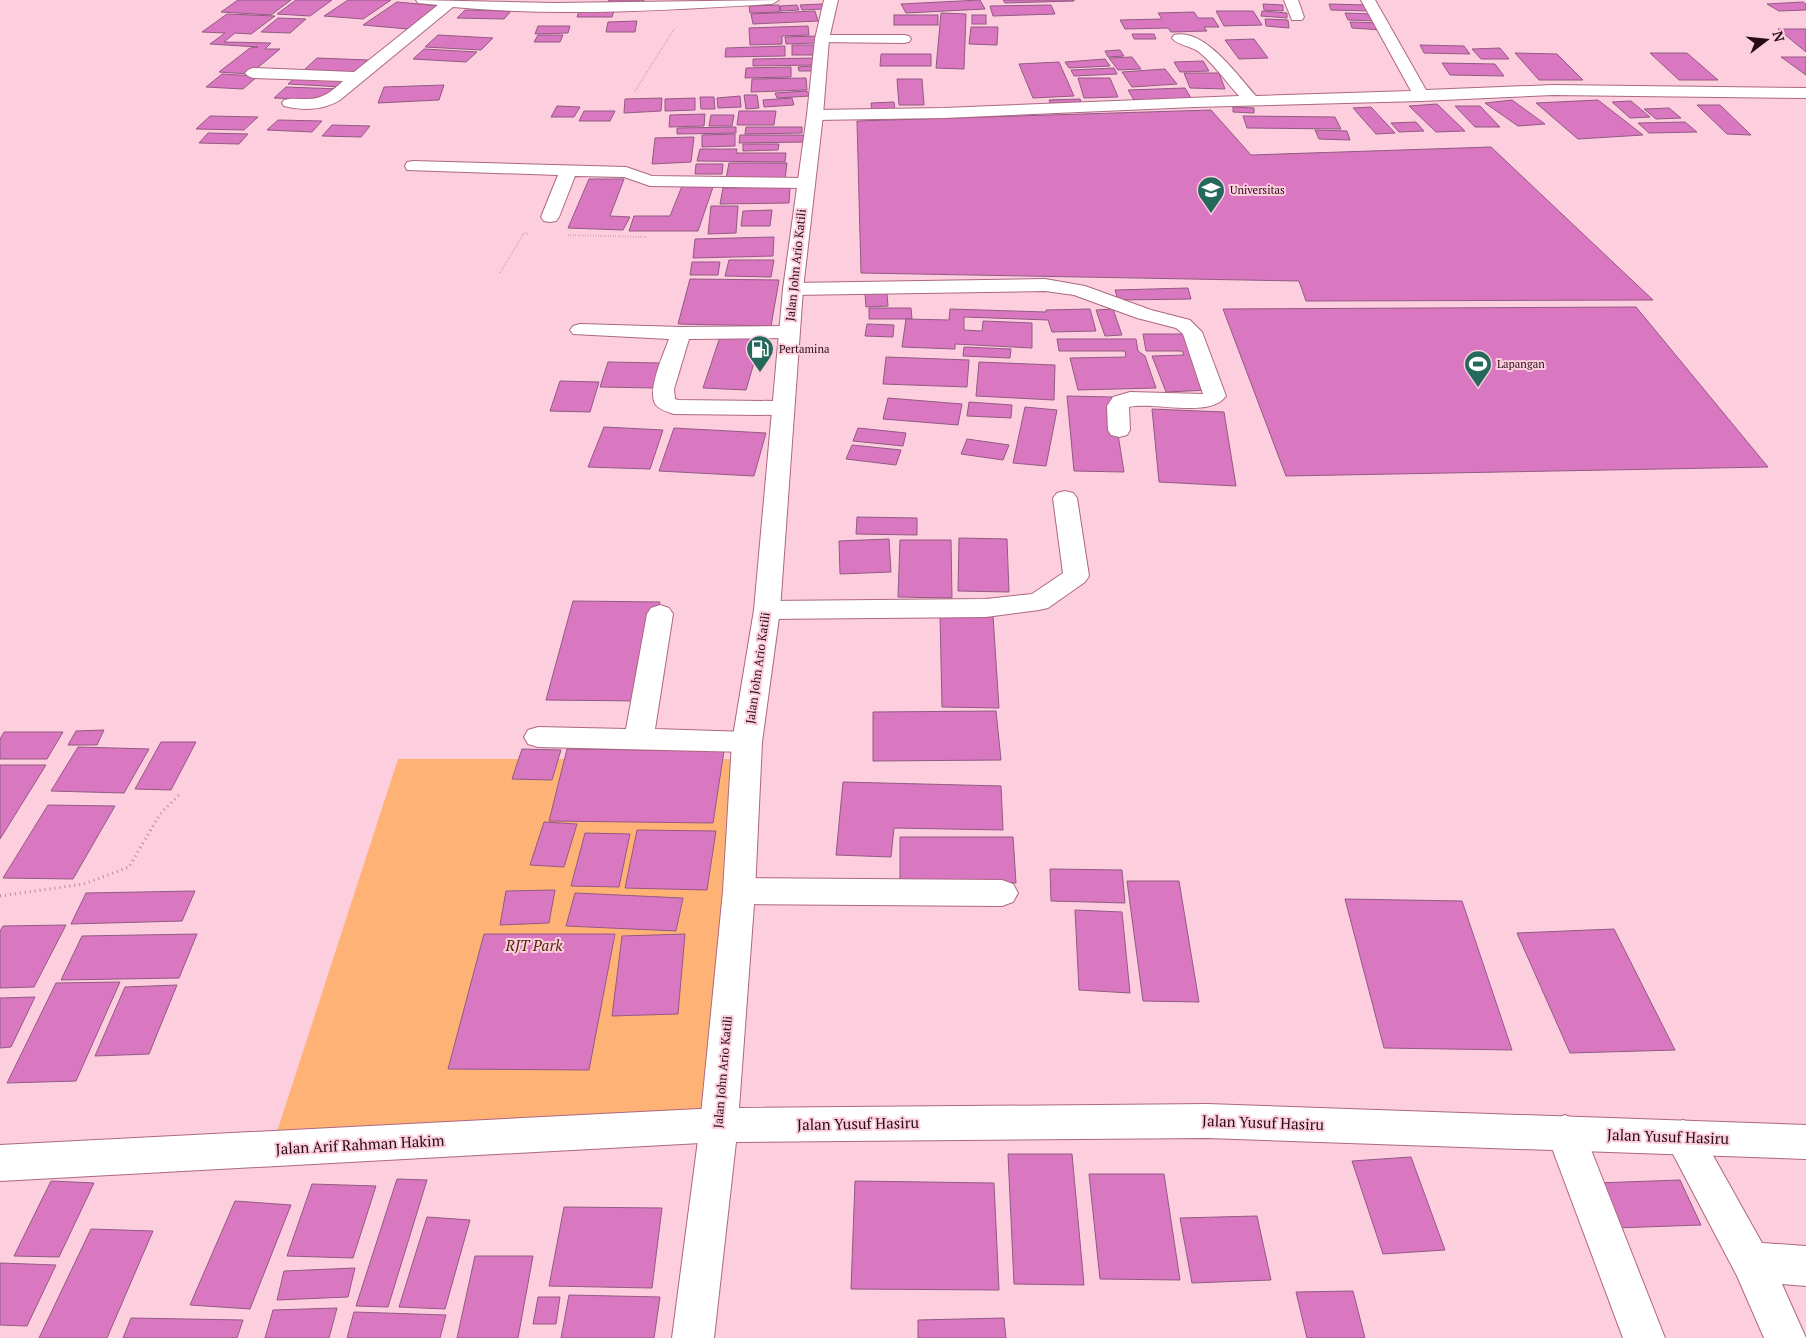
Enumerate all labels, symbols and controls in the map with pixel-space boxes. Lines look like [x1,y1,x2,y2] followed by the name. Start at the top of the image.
[1741,15,1791,65] north arrow
[1768,29,1790,44] text: N
[1196,175,1226,214] school or university icon: Universitas
[1230,183,1285,197] place label: Universitas
[782,208,809,322] street label: Jalan John Ario Katili
[745,334,775,373] fuel station icon: Pertamina
[779,342,830,356] place label: Pertamina
[1463,349,1493,388] sports icon: Lapangan
[1497,357,1545,371] place label: Lapangan
[742,611,773,725] street label: Jalan John Ario Katili
[505,935,563,955] park label: RJT Park
[710,1015,735,1129] street label: Jalan John Ario Katili
[1202,1110,1325,1134] street label: Jalan Yusuf Hasiru
[797,1112,920,1134] street label: Jalan Yusuf Hasiru
[1607,1124,1730,1148] street label: Jalan Yusuf Hasiru
[275,1130,445,1158] street label: Jalan Arif Rahman Hakim

